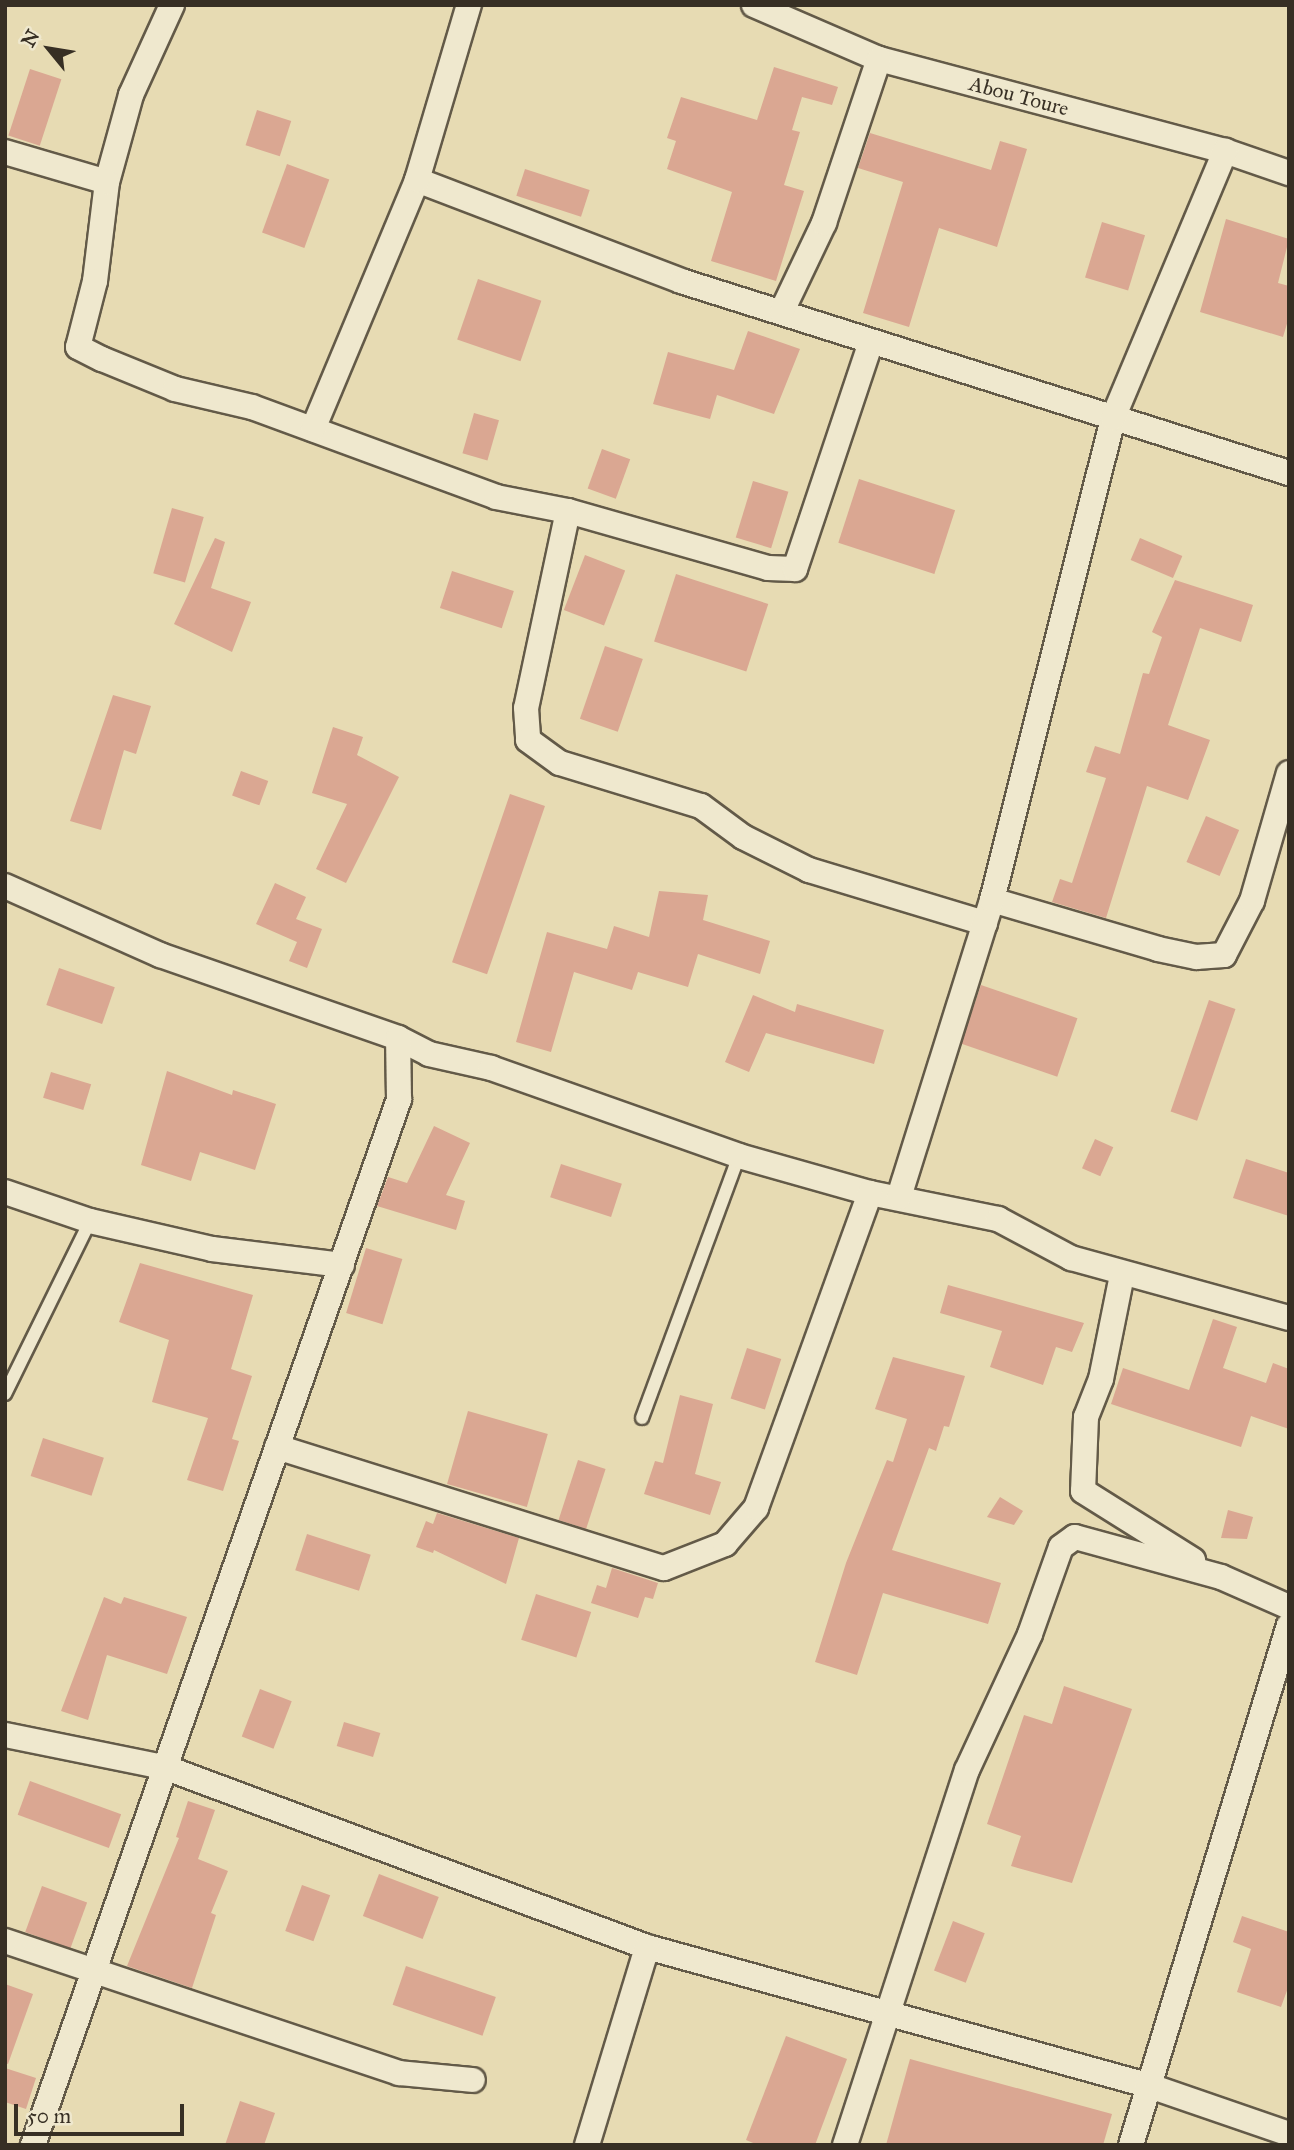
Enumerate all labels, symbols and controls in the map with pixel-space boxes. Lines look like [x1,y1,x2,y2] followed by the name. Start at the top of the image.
[14,14,84,84] north arrow
[16,26,44,51] text: N
[967,71,1071,121] street label: Abou Toure
[18,2090,187,2134] scale bar
[27,2103,71,2129] text: 50 m

